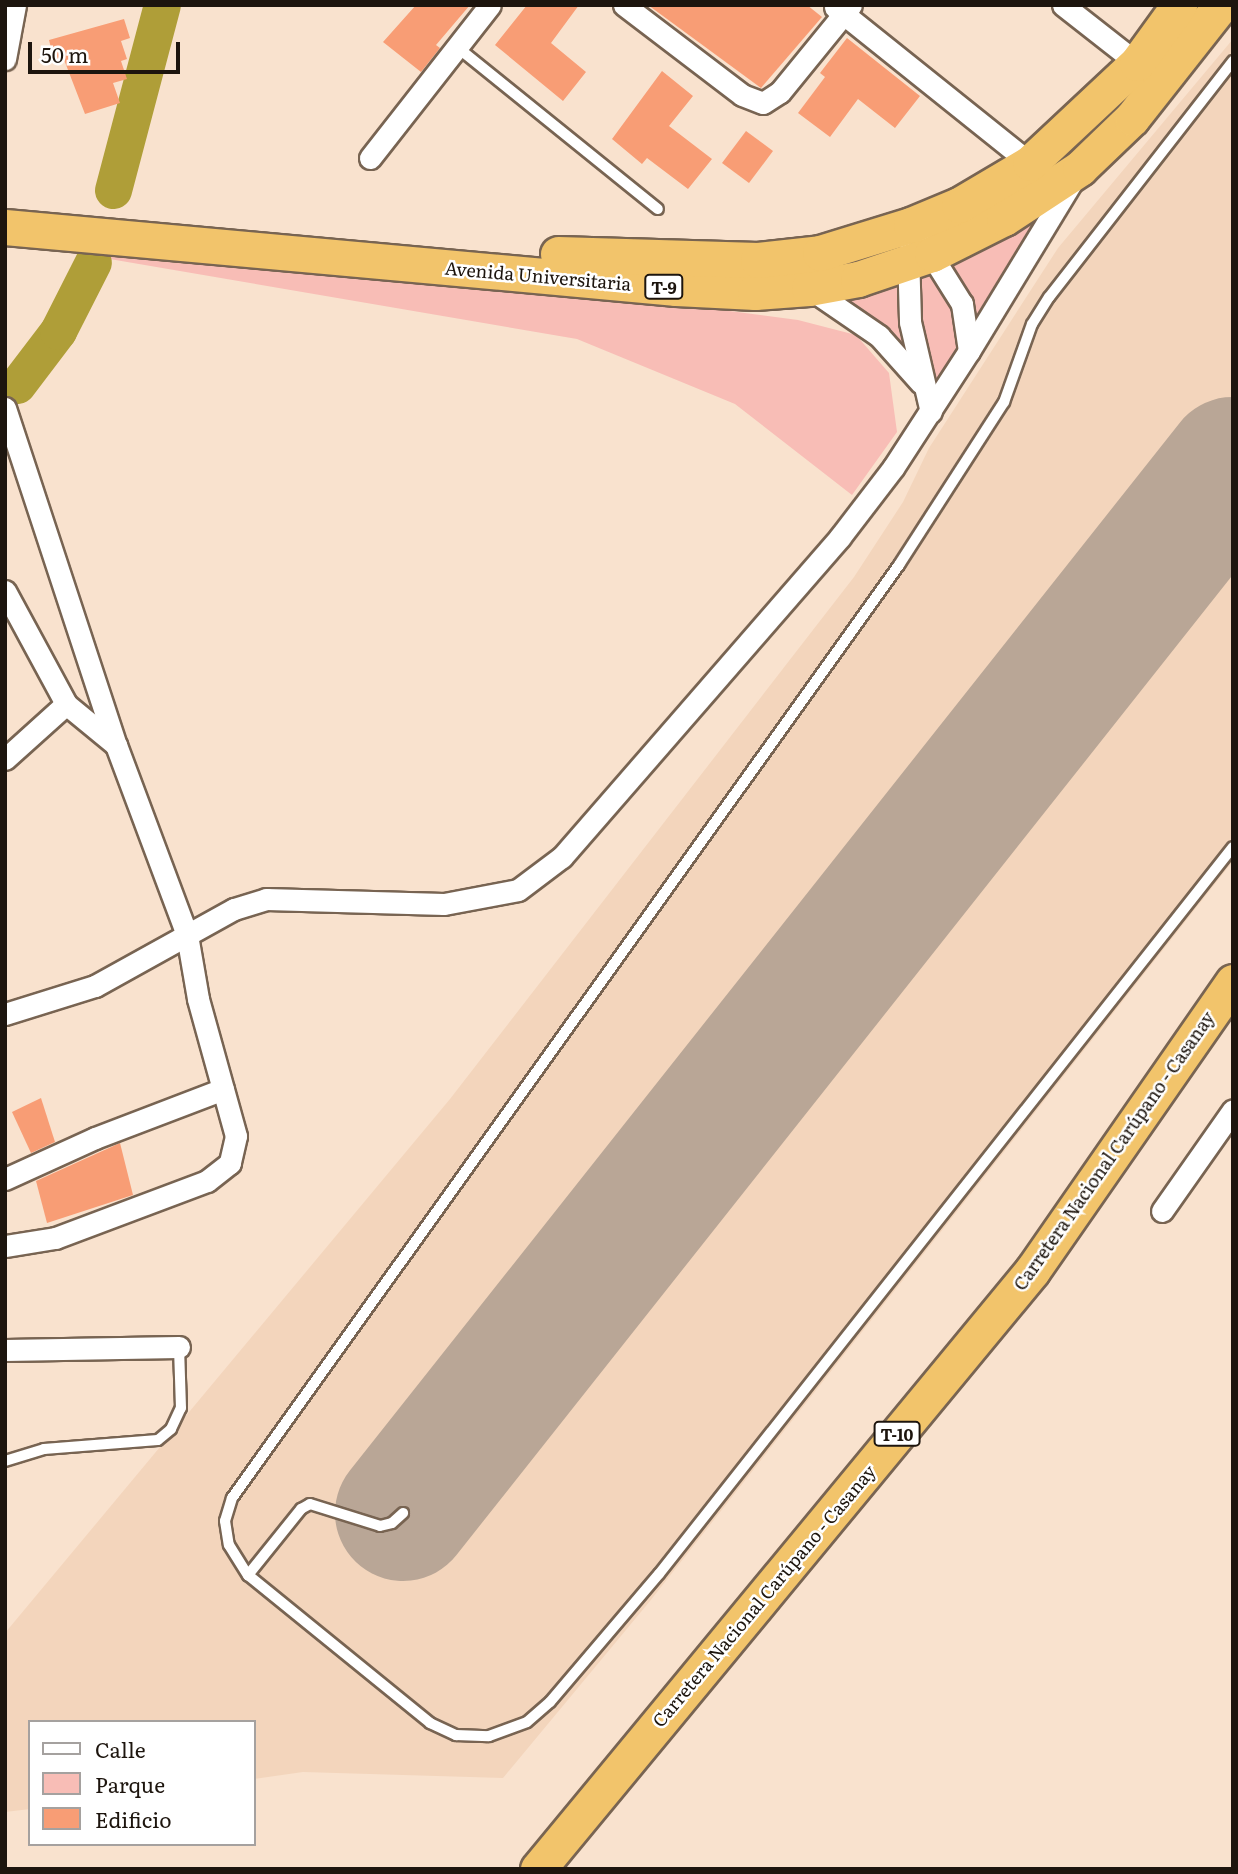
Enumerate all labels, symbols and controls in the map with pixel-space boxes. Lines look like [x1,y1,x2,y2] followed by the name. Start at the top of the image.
[32,28,184,72] scale bar
[41,38,88,69] text: 50 m
[444,257,632,295] street label: Avenida Universitaria
[643,274,685,300] road number: T-9
[1009,1007,1219,1295] street label: Carretera Nacional Carúpano - Casanay
[872,1422,922,1446] road number: T-10
[648,1461,880,1731] street label: Carretera Nacional Carúpano - Casanay
[28,1720,256,1846] legend
[95,1733,146,1764] text: Calle
[95,1768,165,1799] text: Parque
[95,1803,171,1834] text: Edificio

